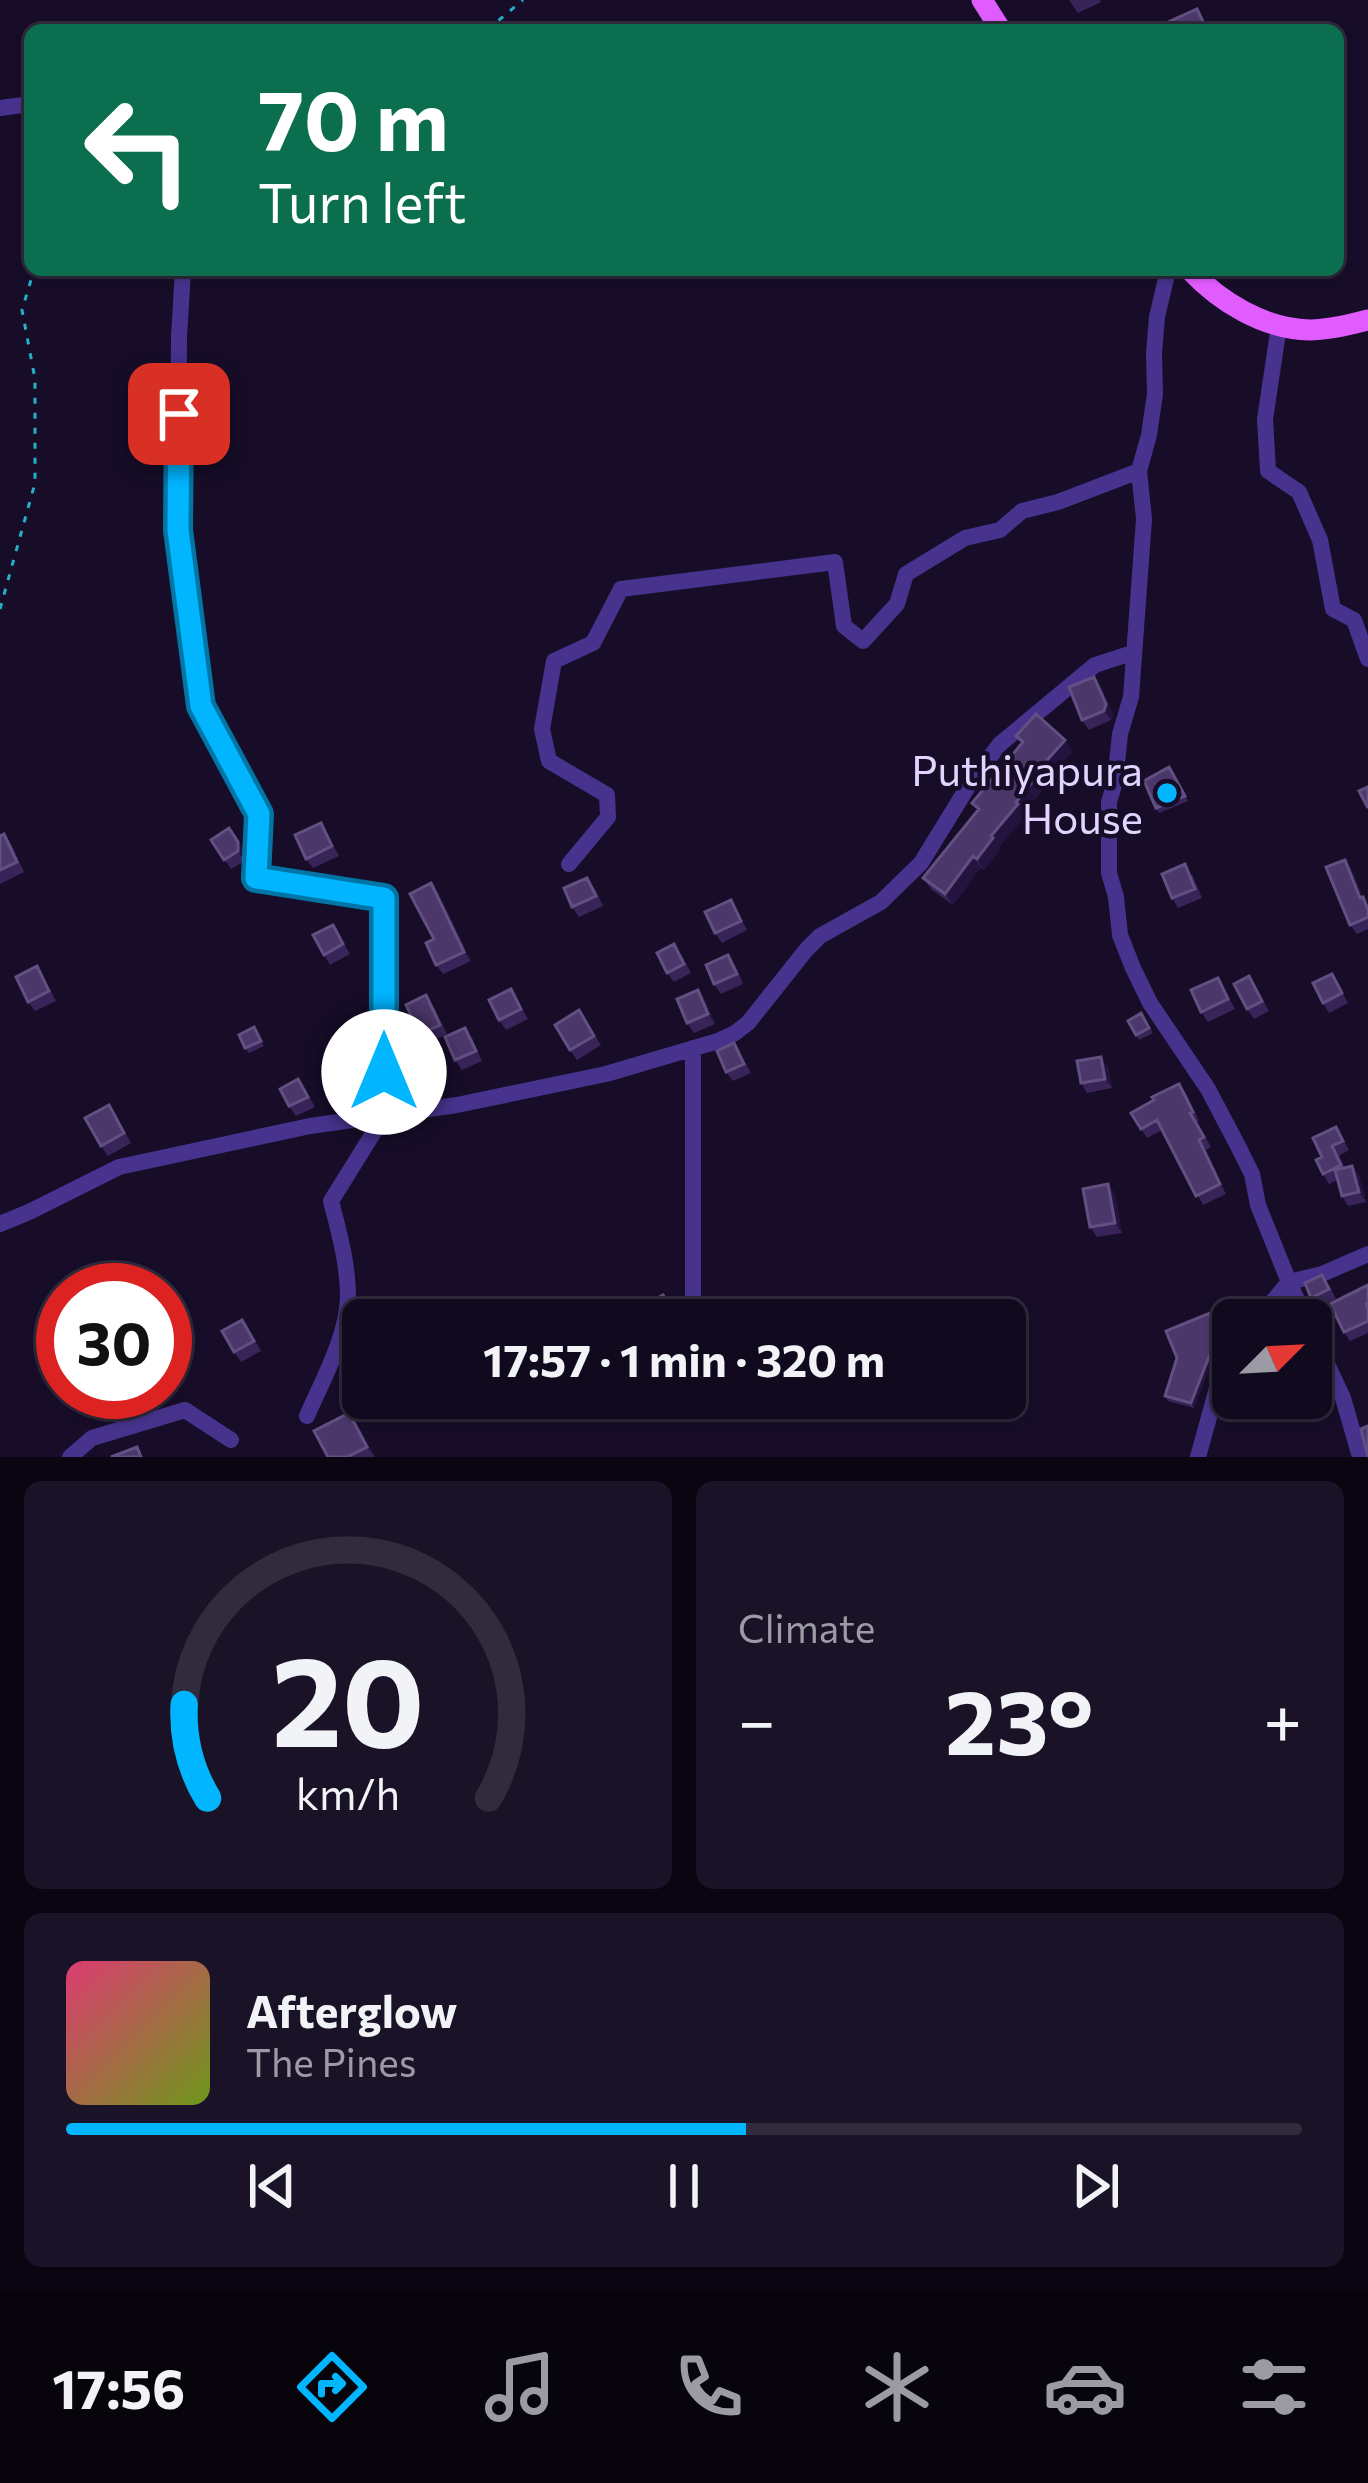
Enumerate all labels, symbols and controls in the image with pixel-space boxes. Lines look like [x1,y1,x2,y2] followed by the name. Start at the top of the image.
[258,66,449,168] text: 70 m
[60,72,216,228] icon: left
[258,168,466,234] text: Turn left
[128,363,230,465] pin
[146,381,212,447] icon: arrive
[911,743,1143,843] place label: Puthiyapura House
[1154,780,1180,806] marker: Puthiyapura House
[321,1009,447,1135] position arrow
[36,1263,192,1419] speed limit sign: 30
[1212,1299,1332,1419] north arrow
[1212,1299,1332,1419] map controls
[483,1331,885,1386] text: 17:57 · 1 min · 320 m
[738,1603,875,1651] text: Climate
[271,1620,425,1773] text: 20
[945,1663,1094,1774] text: 23°
[738,1678,776,1759] text: −
[1263,1678,1302,1759] text: +
[296,1766,400,1819] text: km/h
[246,1982,457,2037] text: Afterglow
[246,2037,417,2085] text: The Pines
[239,2153,305,2219] icon: previous
[651,2153,717,2219] icon: pause
[1063,2153,1129,2219] icon: next
[290,2345,374,2429] icon: directions
[478,2345,562,2429] icon: music
[667,2345,751,2429] icon: phone
[855,2345,939,2429] icon: climate
[1043,2345,1127,2429] icon: car
[1232,2345,1316,2429] icon: filters
[52,2354,185,2420] text: 17:56

